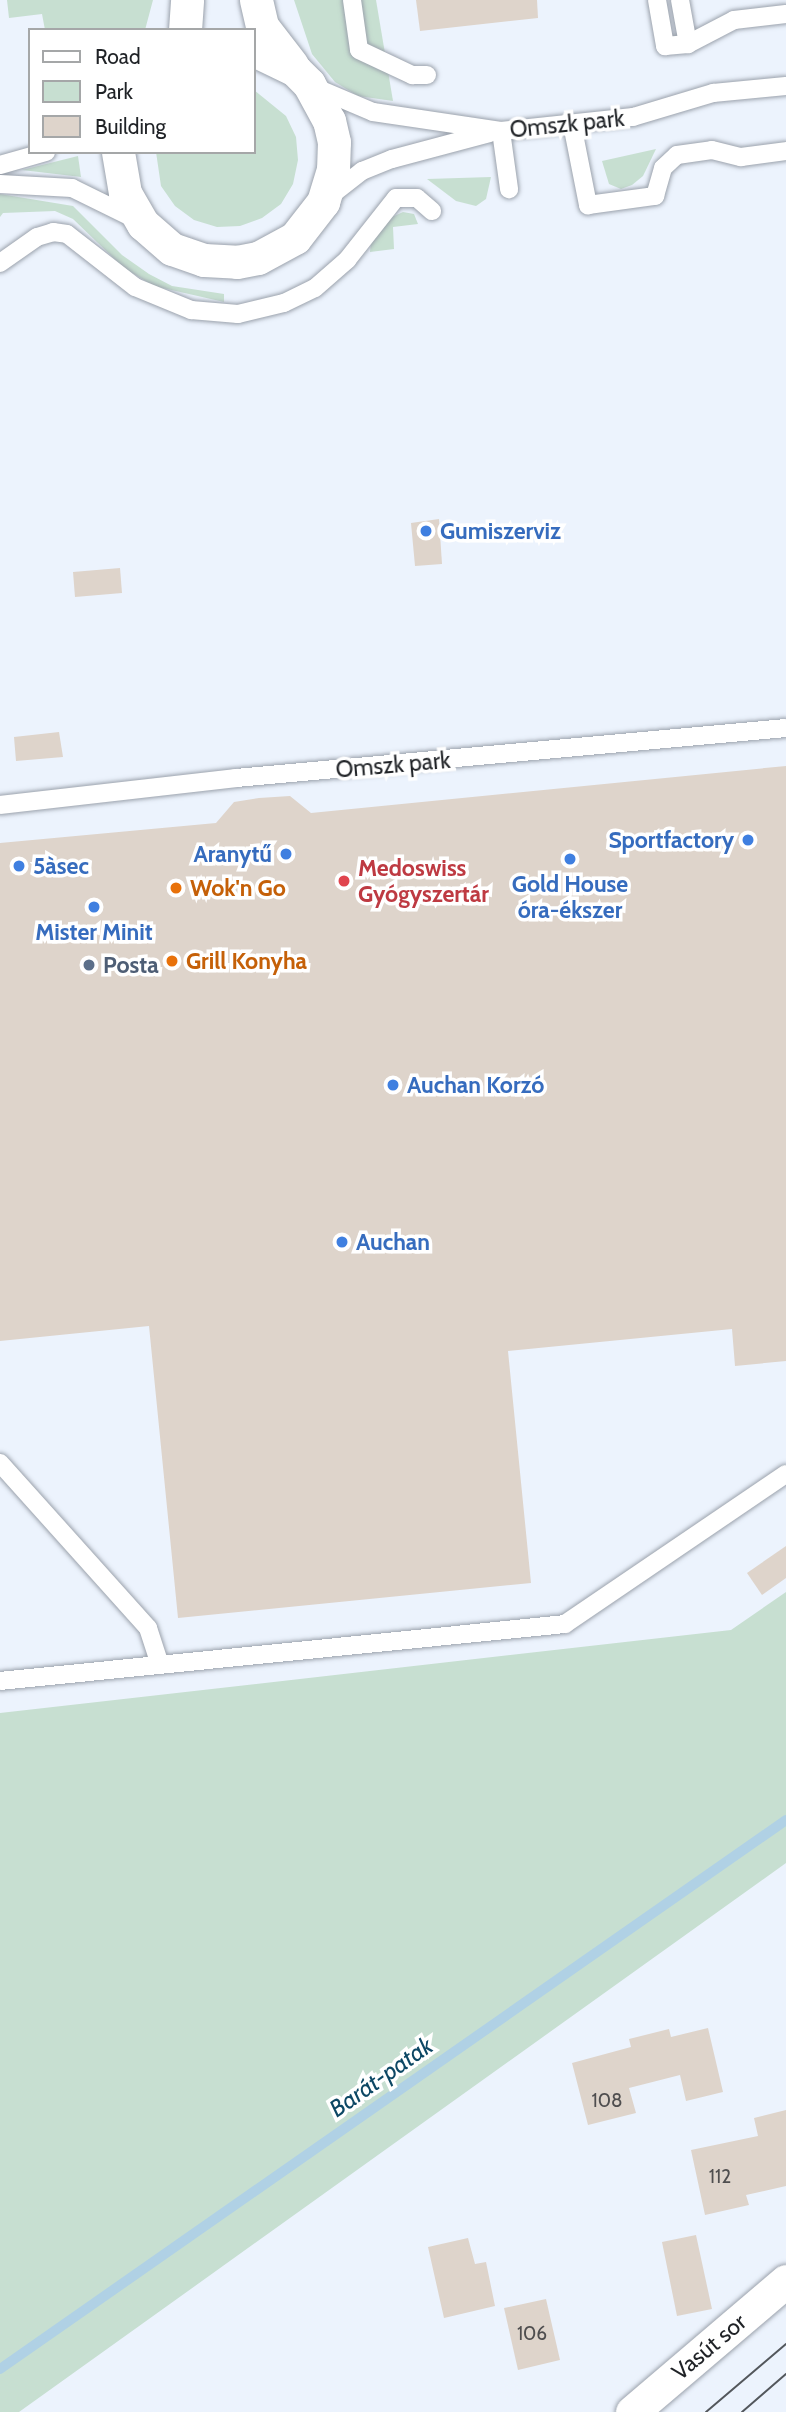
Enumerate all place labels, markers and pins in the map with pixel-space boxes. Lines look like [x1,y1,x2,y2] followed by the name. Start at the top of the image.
[440,517,561,545] place label: Gumiszerviz
[418,523,434,539] marker: Gumiszerviz
[608,826,734,854] place label: Sportfactory
[740,832,756,848] marker: Sportfactory
[193,840,272,868] place label: Aranytű
[278,846,294,862] marker: Aranytű
[562,851,578,867] marker: Gold House óra-ékszer
[33,852,89,880] place label: 5àsec
[358,854,489,908] place label: Medoswiss Gyógyszertár
[11,858,27,874] marker: 5àsec
[512,870,628,924] place label: Gold House óra-ékszer
[336,873,352,889] marker: Medoswiss Gyógyszertár
[190,874,286,902] place label: Wok'n Go
[168,880,184,896] marker: Wok'n Go
[86,899,102,915] marker: Mister Minit
[35,918,153,946] place label: Mister Minit
[186,947,307,975] place label: Grill Konyha
[103,951,159,979] place label: Posta
[164,953,180,969] marker: Grill Konyha
[81,957,97,973] marker: Posta
[407,1071,544,1099] place label: Auchan Korzó
[385,1077,401,1093] marker: Auchan Korzó
[356,1228,430,1256] place label: Auchan
[334,1234,350,1250] marker: Auchan

